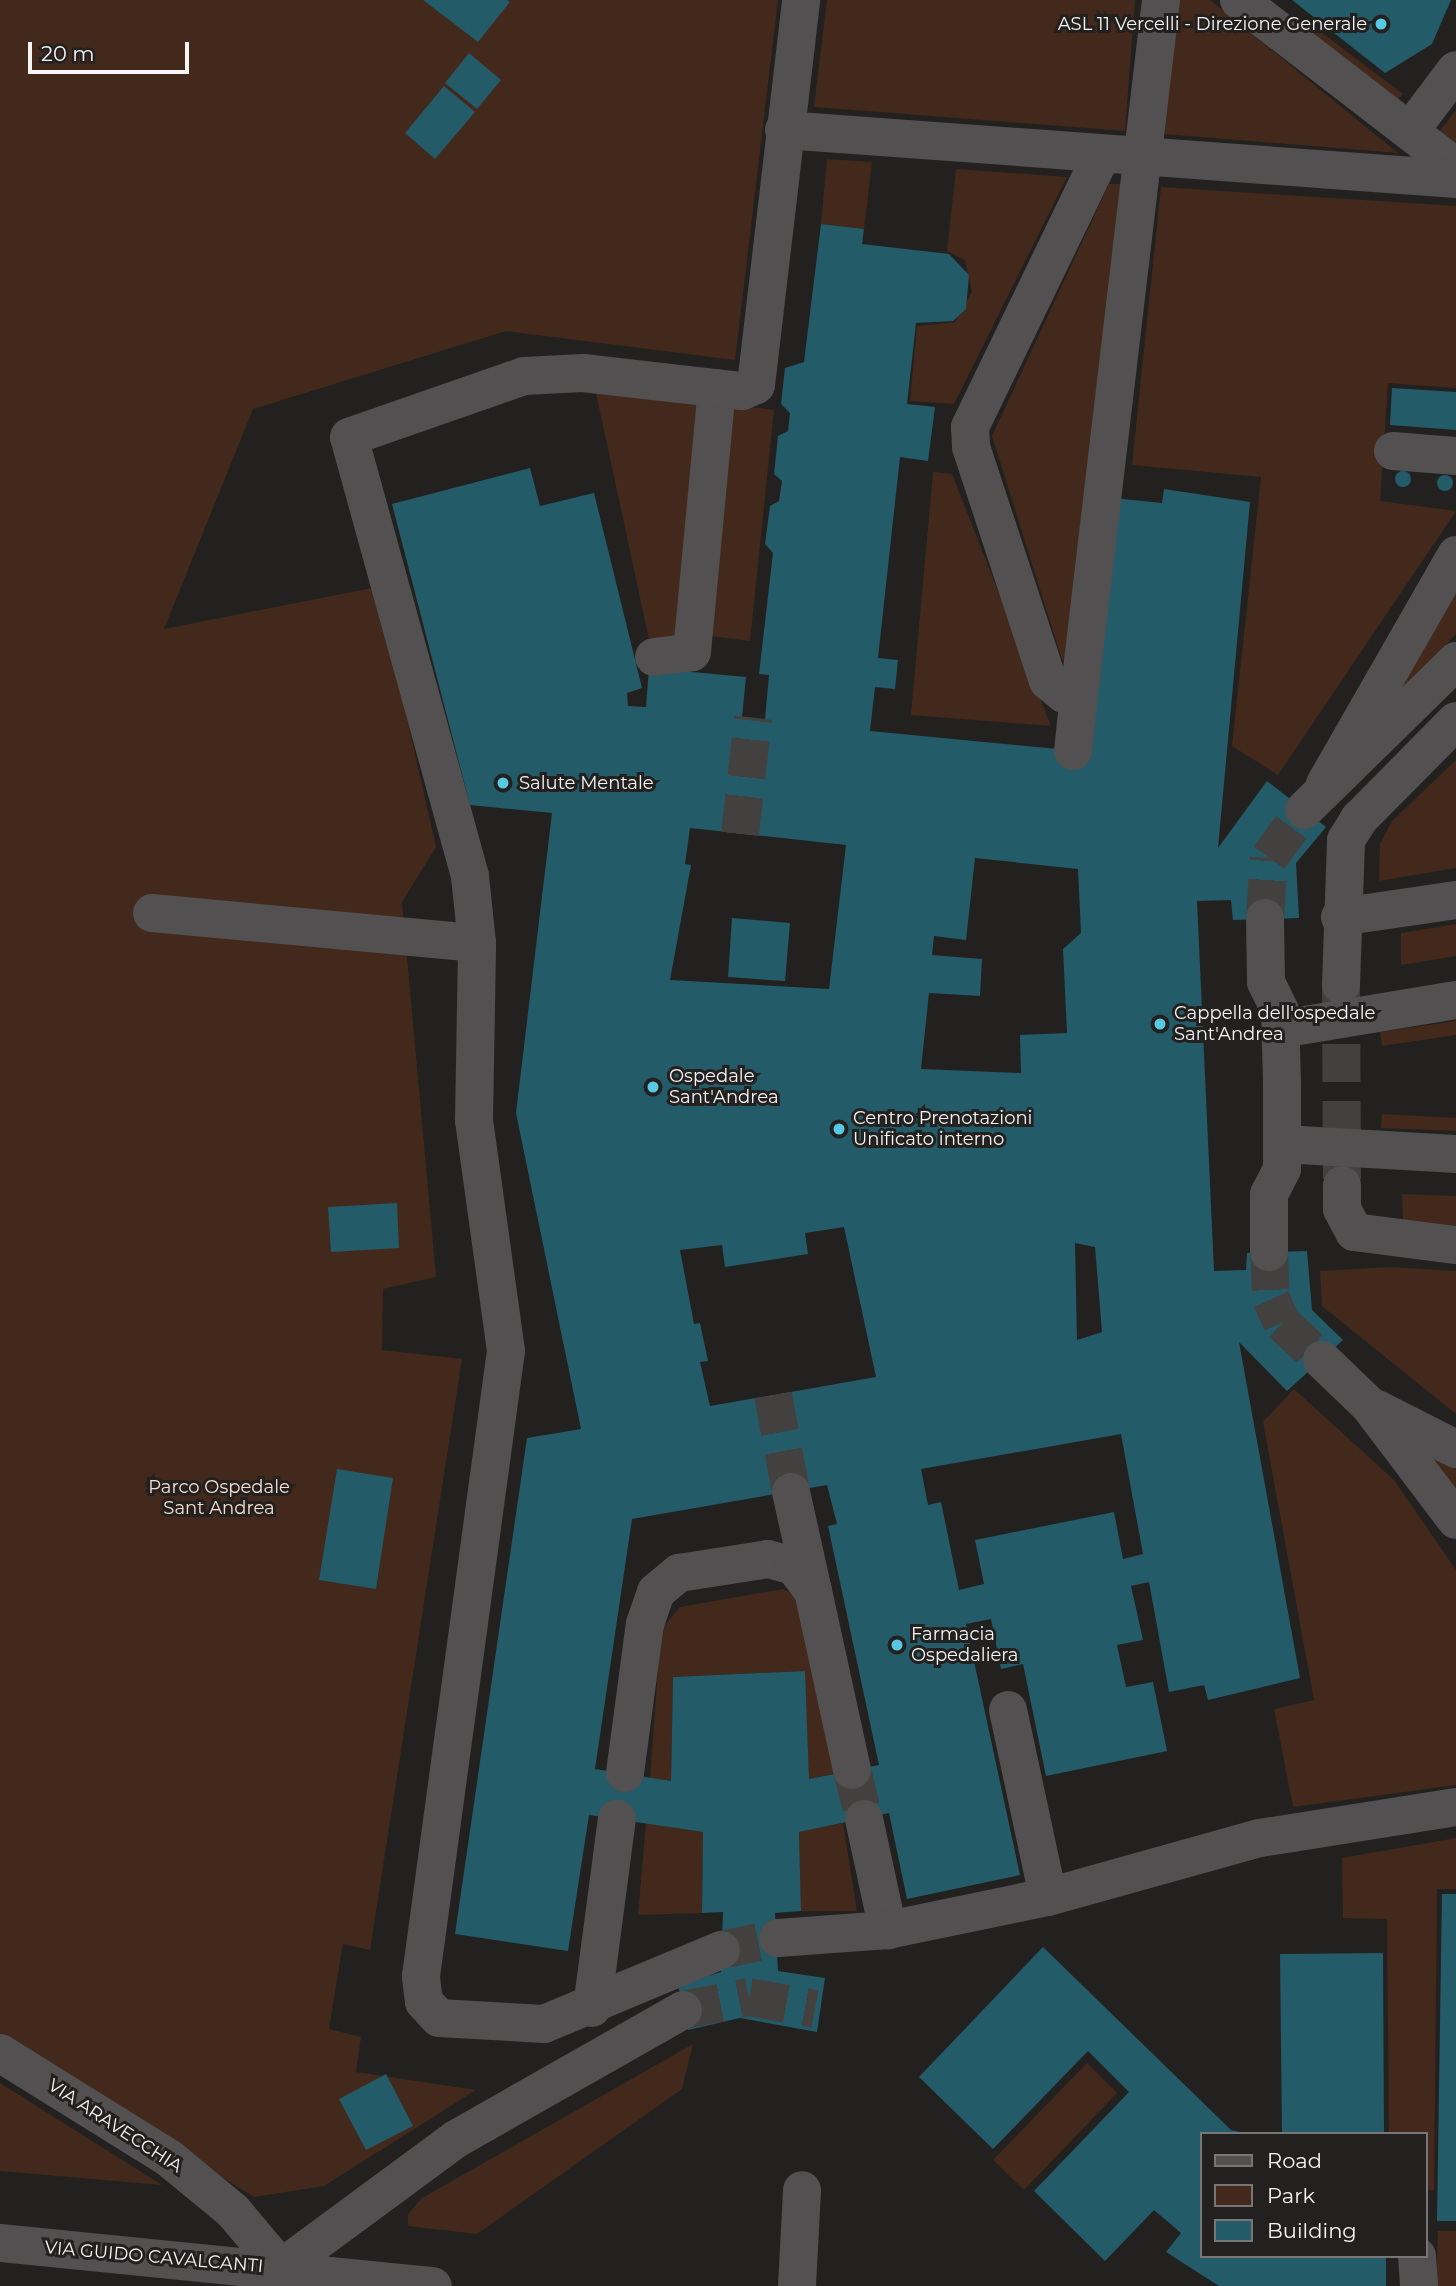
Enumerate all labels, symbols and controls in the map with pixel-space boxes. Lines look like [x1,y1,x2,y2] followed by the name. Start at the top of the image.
[1058,13,1367,35] place label: ASL 11 Vercelli - Direzione Generale
[1373,16,1389,32] marker: ASL 11 Vercelli - Direzione Generale
[32,28,192,72] scale bar
[41,41,95,66] text: 20 m
[519,772,654,794] place label: Salute Mentale
[493,773,513,793] marker: Salute Mentale
[1174,1003,1375,1046] place label: Cappella dell'ospedale Sant'Andrea
[1152,1016,1168,1032] marker: Cappella dell'ospedale Sant'Andrea
[669,1066,779,1108] place label: Ospedale Sant'Andrea
[643,1077,663,1097] marker: Ospedale Sant'Andrea
[853,1108,1032,1150] place label: Centro Prenotazioni Unificato interno
[831,1121,847,1137] marker: Centro Prenotazioni Unificato interno
[148,1477,290,1520] park label: Parco Ospedale Sant Andrea
[911,1624,1018,1666] place label: Farmacia Ospedaliera
[889,1637,905,1653] marker: Farmacia Ospedaliera
[44,2075,186,2177] street label: VIA ARAVECCHIA
[1200,2132,1428,2258] legend
[1267,2148,1322,2173] text: Road
[1267,2183,1315,2208] text: Park
[1267,2218,1357,2243] text: Building
[44,2237,264,2277] street label: VIA GUIDO CAVALCANTI

